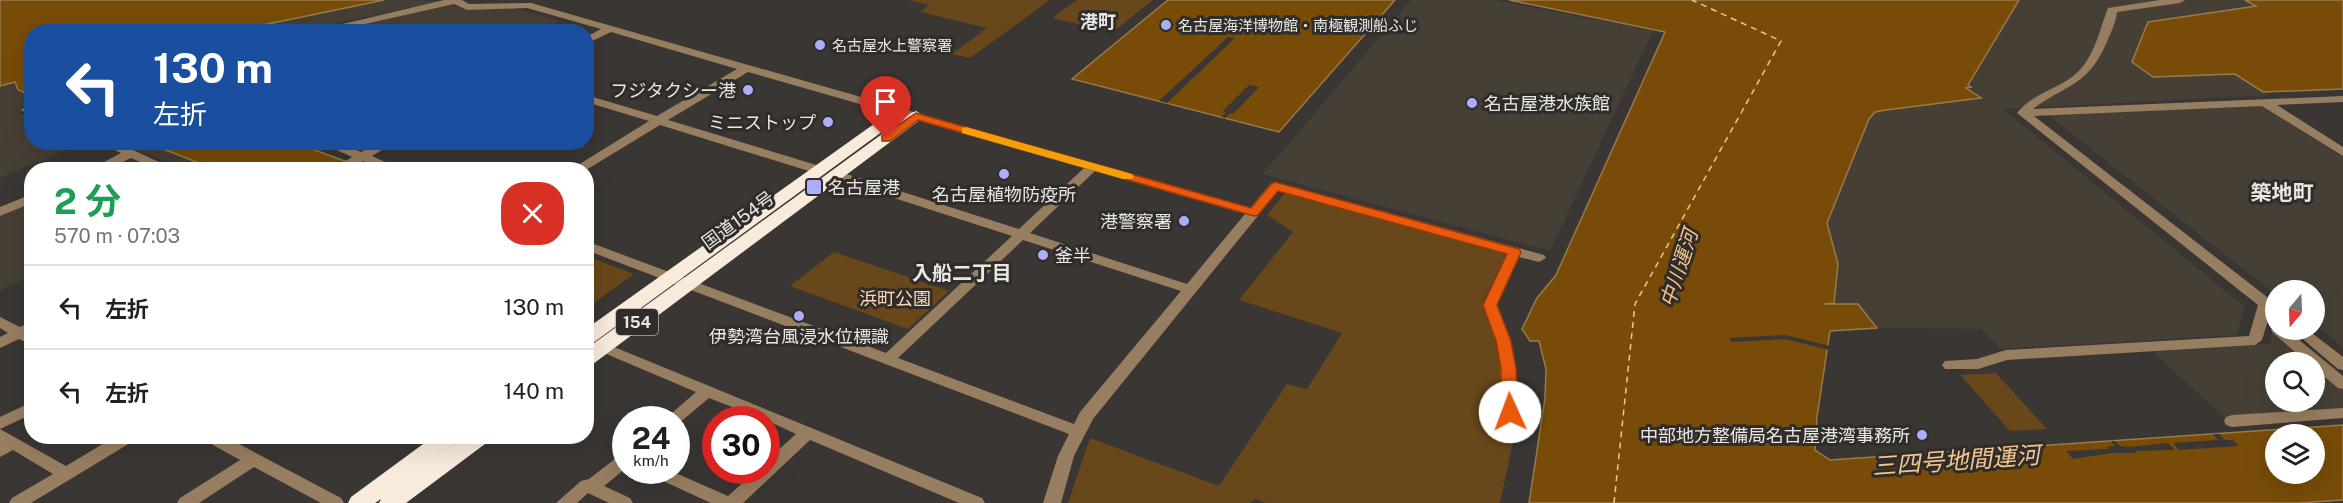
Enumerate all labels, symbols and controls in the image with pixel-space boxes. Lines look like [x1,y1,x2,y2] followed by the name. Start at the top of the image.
[1080,11,1116,32] district label: 港町
[1178,17,1418,34] place label: 名古屋海洋博物館・南極観測船ふじ
[1159,18,1173,32] marker: 名古屋海洋博物館・南極観測船ふじ
[832,37,952,54] place label: 名古屋水上警察署
[813,38,827,52] marker: 名古屋水上警察署
[153,43,273,92] text: 130 m
[54,48,132,126] icon: left
[860,76,911,138] pin
[610,80,736,101] place label: フジタクシー港
[741,83,755,97] marker: フジタクシー港
[869,85,902,118] icon: arrive
[1484,93,1610,114] place label: 名古屋港水族館
[1465,96,1479,110] marker: 名古屋港水族館
[153,98,207,130] text: 左折
[708,112,816,133] place label: ミニストップ
[821,115,835,129] marker: ミニストップ
[997,167,1011,181] marker: 名古屋植物防疫所
[828,177,900,198] place label: 名古屋港
[805,178,823,196] marker: 名古屋港
[54,180,121,222] text: 2 分
[2251,180,2314,205] district label: 築地町
[501,182,564,245] button: close
[932,184,1076,205] place label: 名古屋植物防疫所
[698,187,778,253] street label: 国道154号
[1100,211,1172,232] place label: 港警察署
[1177,214,1191,228] marker: 港警察署
[1655,222,1704,310] water label: 中川運河
[54,224,180,248] text: 570 m · 07:03
[1055,245,1091,266] place label: 釜半
[1036,248,1050,262] marker: 釜半
[912,261,1012,285] district label: 入船二丁目
[2265,280,2325,340] north arrow
[2265,280,2325,484] map controls
[859,288,931,309] park label: 浜町公園
[54,291,87,324] icon: left
[503,294,564,320] text: 130 m
[105,296,149,322] text: 左折
[616,309,658,335] road number: 154
[792,309,806,323] marker: 伊勢湾台風浸水位標識
[709,326,889,347] place label: 伊勢湾台風浸水位標識
[2265,352,2325,412] button: search
[54,375,87,408] icon: left
[503,378,564,404] text: 140 m
[105,380,149,406] text: 左折
[1478,380,1542,444] position arrow
[702,406,780,484] speed limit sign: 30
[632,420,670,456] text: 24
[2265,424,2325,484] button: layers
[1640,425,1910,446] place label: 中部地方整備局名古屋港湾事務所
[1915,428,1929,442] marker: 中部地方整備局名古屋港湾事務所
[1871,440,2045,480] water label: 三四号地間運河
[633,452,669,469] text: km/h

